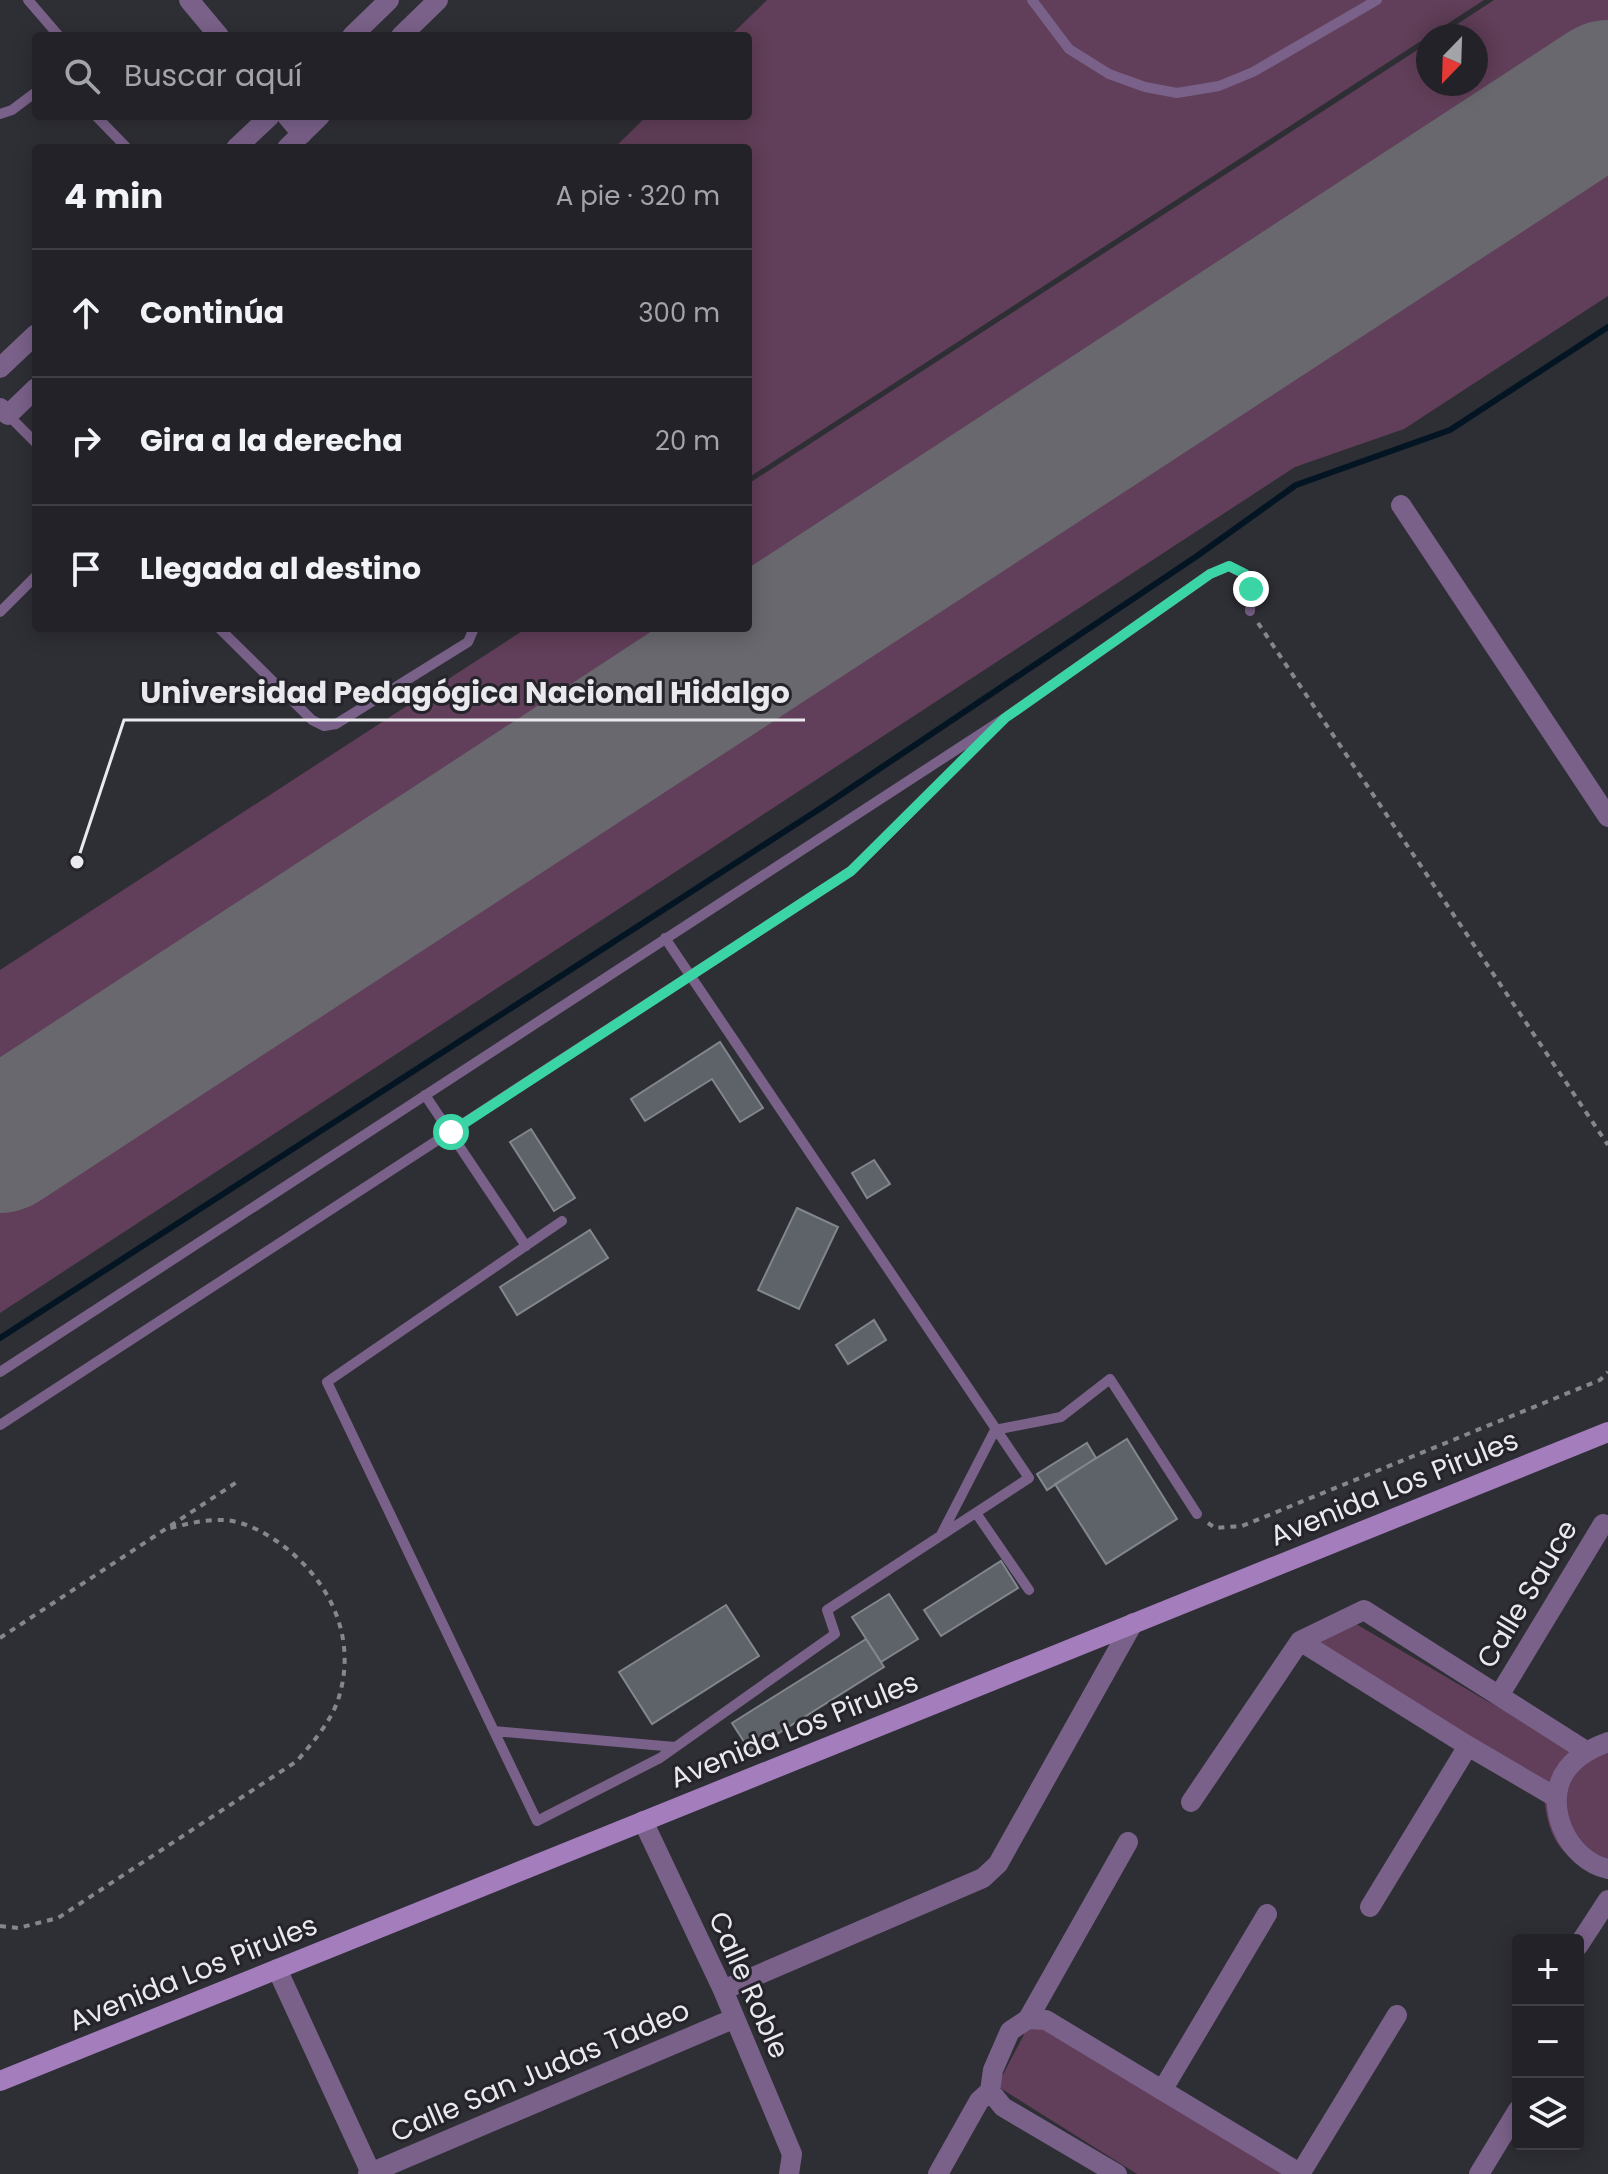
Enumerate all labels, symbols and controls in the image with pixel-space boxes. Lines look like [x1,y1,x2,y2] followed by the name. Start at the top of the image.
[1416,24,1488,96] north arrow
[32,32,752,120] search box
[60,54,104,98] icon: search
[124,54,302,97] text: Buscar aquí
[64,172,163,220] text: 4 min
[556,178,720,214] text: A pie · 320 m
[64,291,108,335] icon: ahead
[140,291,284,334] text: Continúa
[638,295,720,331] text: 300 m
[64,419,108,463] icon: right
[140,419,403,462] text: Gira a la derecha
[655,423,720,459] text: 20 m
[64,547,108,591] icon: arrive
[140,547,421,590] text: Llegada al destino
[1233,571,1269,607] route end
[124,666,805,720] callout: Universidad Pedagógica Nacional Hidalgo
[140,671,790,714] text: Universidad Pedagógica Nacional Hidalgo
[433,1114,469,1150] route start
[1264,1420,1524,1556] street label: Avenida Los Pirules
[1467,1512,1587,1676] street label: Calle Sauce
[664,1662,924,1798] street label: Avenida Los Pirules
[63,1905,323,2041] street label: Avenida Los Pirules
[699,1905,799,2065] street label: Calle Roble
[1512,1934,1584,2150] map controls
[1512,1934,1584,2006] button: +
[385,1990,695,2152] street label: Calle San Judas Tadeo
[1512,2006,1584,2078] button: −
[1512,2078,1584,2150] button: layers

